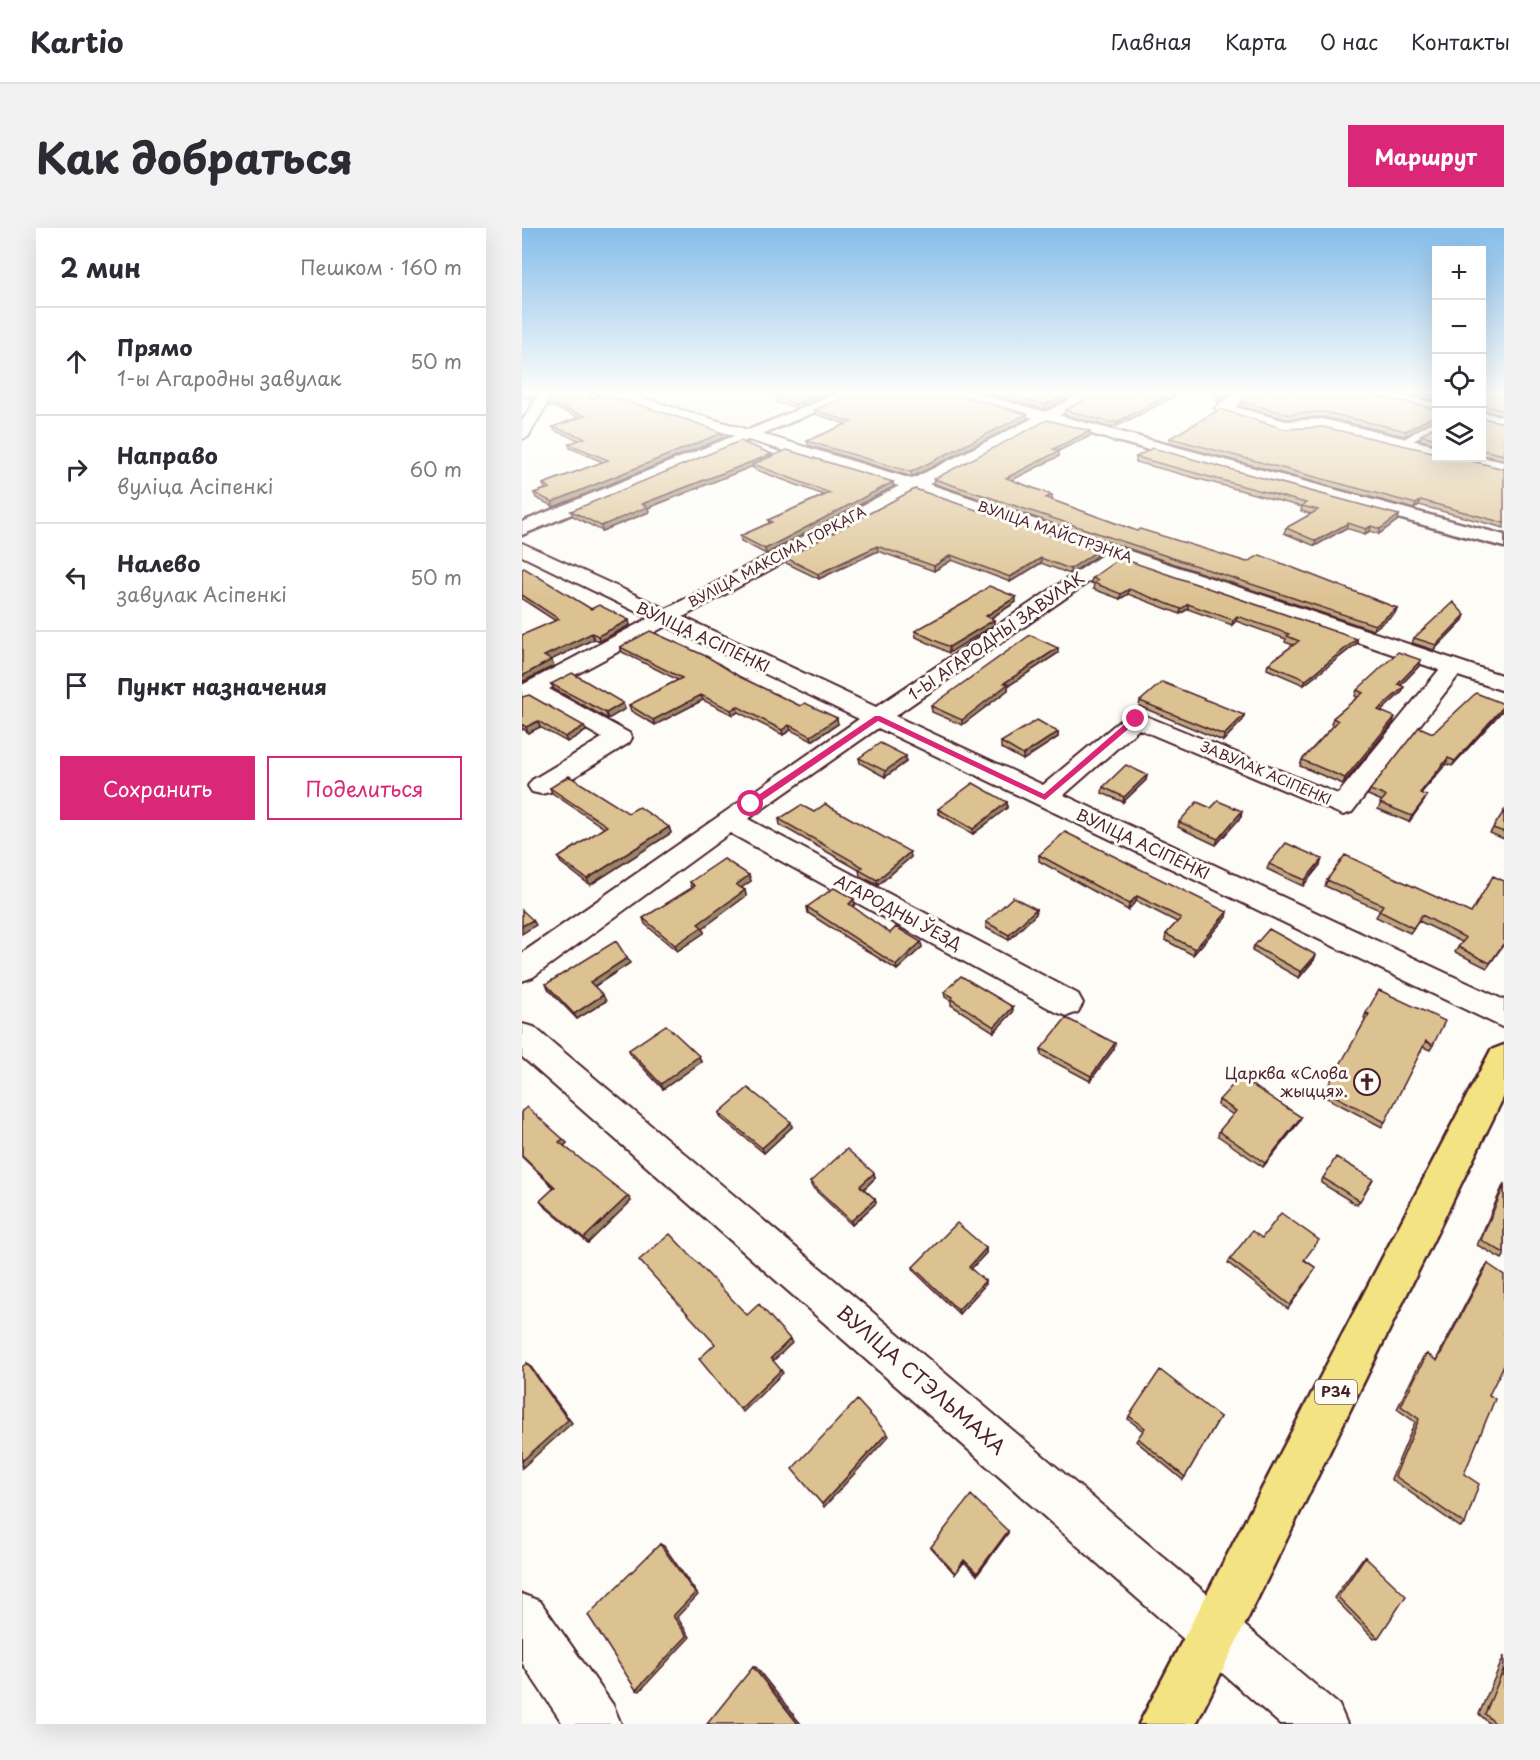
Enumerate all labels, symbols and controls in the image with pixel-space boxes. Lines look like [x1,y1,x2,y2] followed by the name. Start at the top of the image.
[30,20,124,63] text: Kartio
[1111,25,1192,57] text: Главная
[1225,25,1287,57] text: Карта
[1320,25,1378,57] text: О нас
[1411,25,1510,57] text: Контакты
[36,125,353,188] text: Как добраться
[1348,125,1504,187] button: Маршрут
[1432,246,1486,462] map controls
[1432,246,1486,300] button: +
[60,248,141,287] text: 2 мин
[300,252,462,282] text: Пешком · 160 m
[1432,300,1486,354] button: −
[117,330,192,363] text: Прямо
[60,345,93,378] icon: ahead
[410,346,462,376] text: 50 m
[1432,354,1486,408] button: locate
[117,363,341,393] text: 1-ы Агародны завулак
[1432,408,1486,462] button: layers
[117,438,218,471] text: Направо
[60,453,93,486] icon: right
[410,454,462,484] text: 60 m
[117,471,273,501] text: вуліца Асіпенкі
[975,495,1136,568] street label: ВУЛІЦА МАЙСТРЭНКА
[684,500,870,613] street label: ВУЛІЦА МАКСІМА ГОРКАГА
[117,546,200,579] text: Налево
[60,561,93,594] icon: left
[410,562,462,592] text: 50 m
[902,565,1088,705] street label: 1-Ы АГАРОДНЫ ЗАВУЛАК
[117,579,287,609] text: завулак Асіпенкі
[633,595,774,678] street label: ВУЛІЦА АСІПЕНКІ
[60,669,93,702] icon: arrive
[117,669,327,702] text: Пункт назначения
[1122,705,1148,731] route end
[1198,735,1335,810] street label: ЗАВУЛАК АСІПЕНКІ
[60,756,255,820] button: Сохранить
[267,756,462,820] button: Поделиться
[737,790,763,816] route start
[1073,802,1214,885] street label: ВУЛІЦА АСІПЕНКІ
[831,867,966,955] street label: АГАРОДНЫ ЎЕЗД
[1225,1060,1348,1102] place label: Царква «Слова жыцця».
[1352,1067,1382,1097] church icon: Царква «Слова жыцця».
[831,1297,1013,1461] street label: ВУЛІЦА СТЭЛЬМАХА
[1315,1380,1357,1404] road number: Р34

